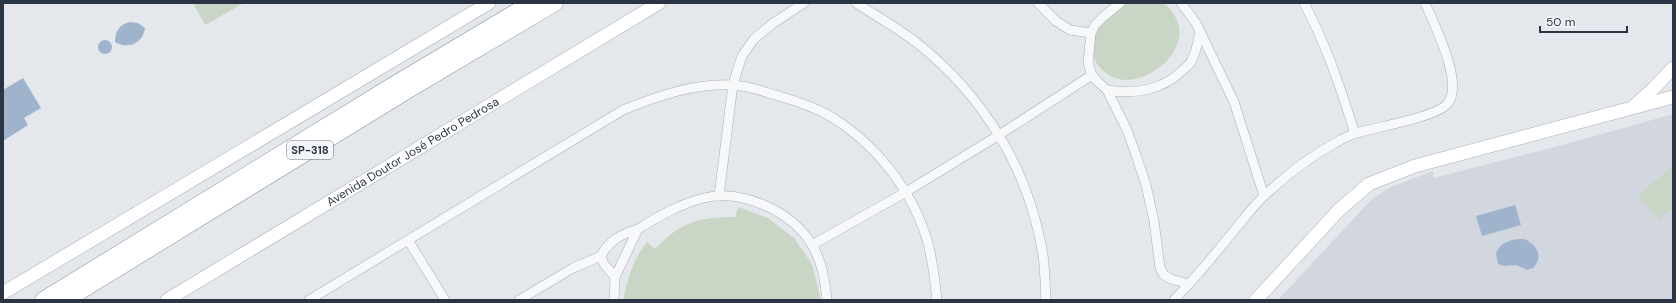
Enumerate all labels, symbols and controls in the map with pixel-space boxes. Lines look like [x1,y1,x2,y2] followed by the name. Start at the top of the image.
[1540,8,1627,34] scale bar
[1546,14,1575,30] text: 50 m
[324,94,502,210] street label: Avenida Doutor José Pedro Pedrosa
[287,141,333,159] road number: SP-318

